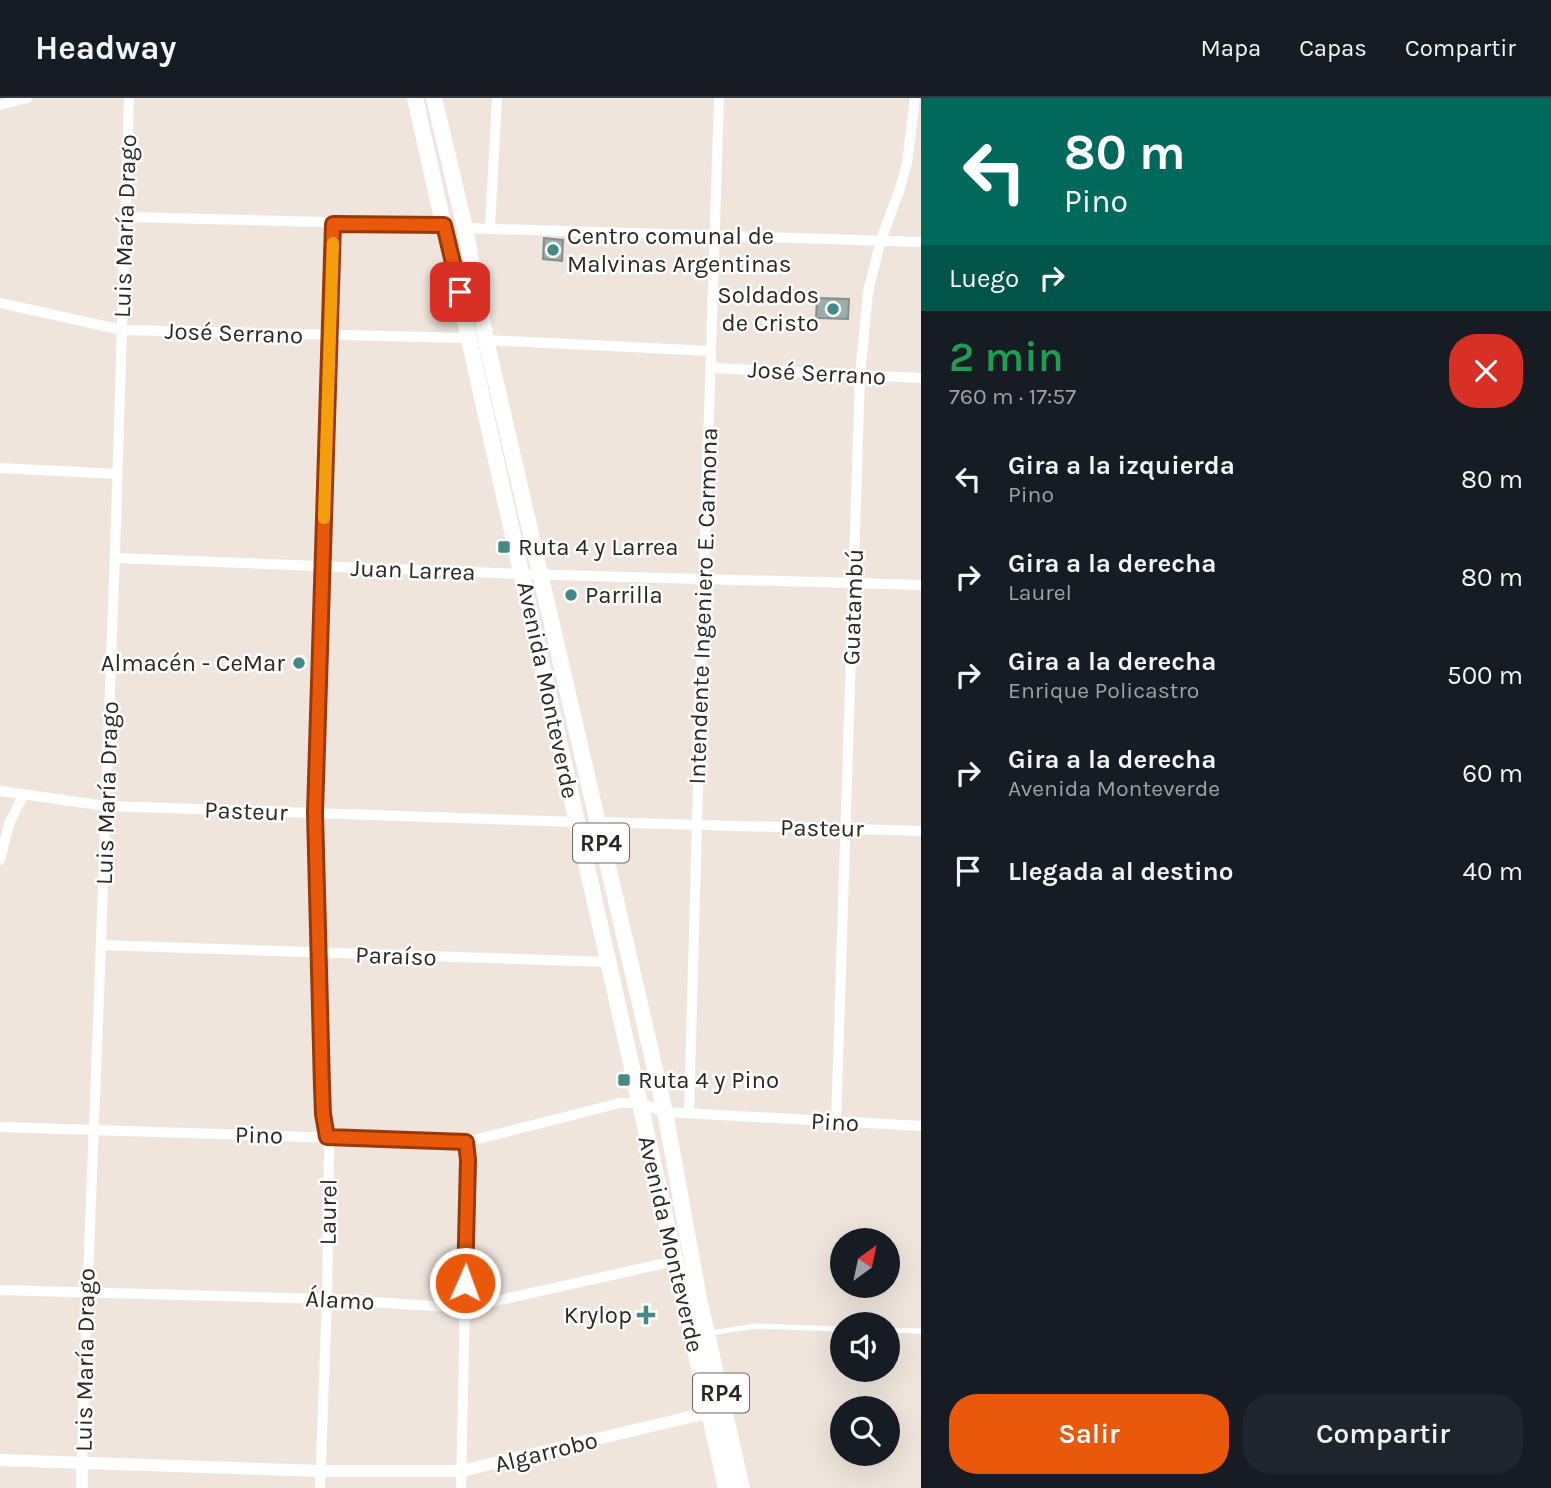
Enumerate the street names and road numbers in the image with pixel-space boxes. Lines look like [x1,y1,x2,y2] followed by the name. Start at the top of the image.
[108,134,142,318] street label: Luis María Drago
[164,317,304,349] street label: José Serrano
[747,355,887,391] street label: José Serrano
[683,427,723,785] street label: Intendente Ingeniero E. Carmona
[837,548,869,666] street label: Guatambú
[350,554,476,586] street label: Juan Larrea
[511,579,585,801] street label: Avenida Monteverde
[90,701,124,885] street label: Luis María Drago
[204,796,289,826] street label: Pasteur
[780,813,864,843] street label: Pasteur
[573,824,629,862] road number: RP4
[355,941,437,971] street label: Paraíso
[810,1107,860,1137] street label: Pino
[235,1121,283,1149] street label: Pino
[632,1133,710,1355] street label: Avenida Monteverde
[313,1178,343,1246] street label: Laurel
[69,1268,101,1452] street label: Luis María Drago
[305,1283,375,1316] street label: Álamo
[693,1374,749,1412] road number: RP4
[492,1426,600,1478] street label: Algarrobo

